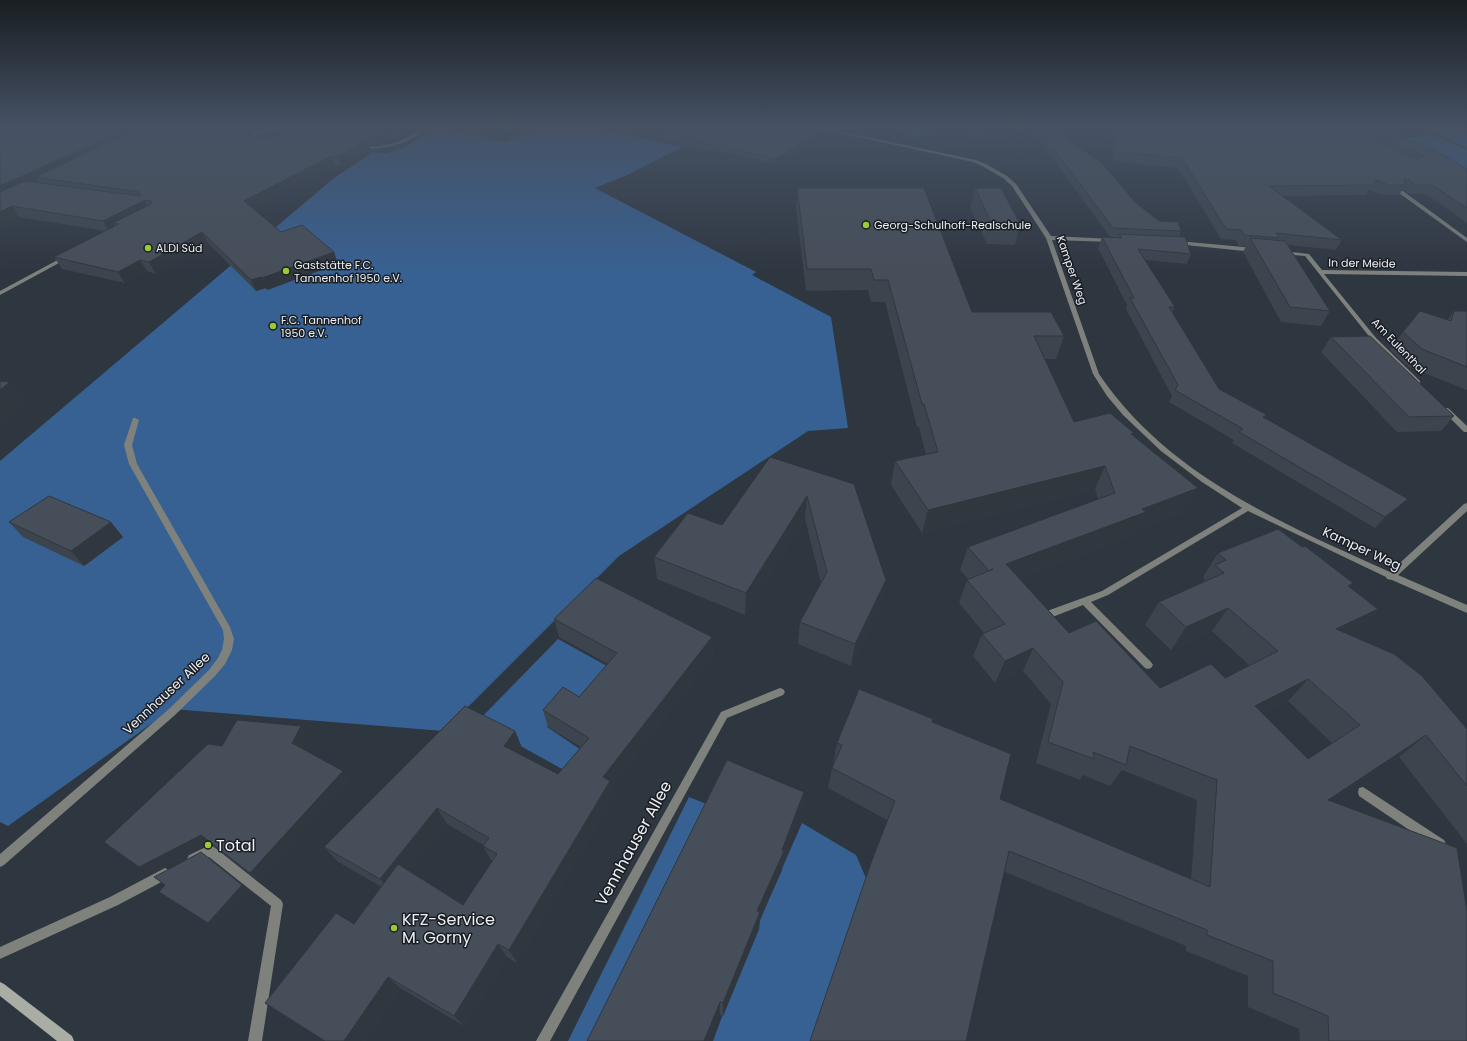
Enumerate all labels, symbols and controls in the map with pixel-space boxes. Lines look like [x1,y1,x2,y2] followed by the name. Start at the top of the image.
[874,217,1031,233] place label: Georg-Schulhoff-Realschule
[861,220,871,230] marker: Georg-Schulhoff-Realschule
[1053,234,1091,306] street label: Kamper Weg
[156,240,203,256] place label: ALDI Süd
[143,243,153,253] marker: ALDI Süd
[1328,254,1396,272] street label: In der Meide
[294,257,402,286] place label: Gaststätte F.C. Tannenhof 1950 e.V.
[281,266,291,276] marker: Gaststätte F.C. Tannenhof 1950 e.V.
[281,312,362,341] place label: F.C. Tannenhof 1950 e.V.
[1368,315,1430,377] street label: Am Eulenthal
[268,321,278,331] marker: F.C. Tannenhof 1950 e.V.
[1319,522,1404,575] street label: Kamper Weg
[118,648,214,739] street label: Vennhauser Allee
[590,777,677,910] street label: Vennhauser Allee
[216,834,255,857] place label: Total
[203,840,213,850] marker: Total
[402,908,495,949] place label: KFZ-Service M. Gorny
[389,923,399,933] marker: KFZ-Service M. Gorny

